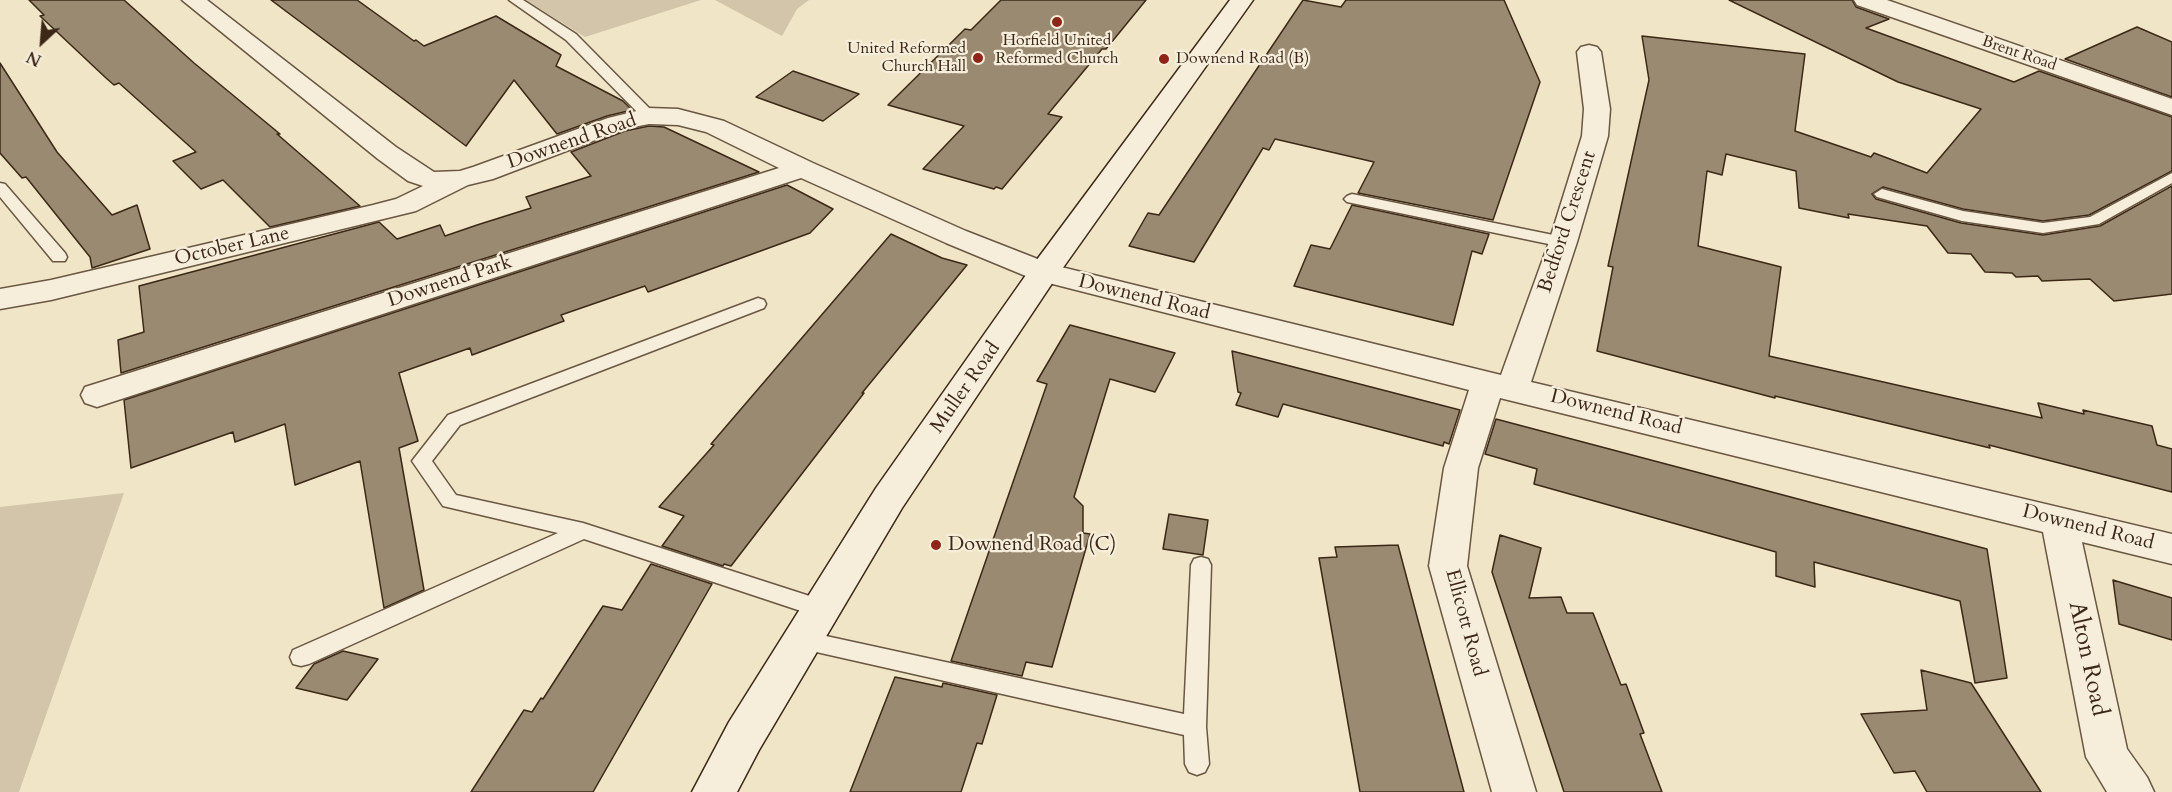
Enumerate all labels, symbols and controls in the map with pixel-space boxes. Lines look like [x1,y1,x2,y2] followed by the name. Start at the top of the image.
[12,12,72,72] north arrow
[1050,15,1064,29] marker: Horfield United Reformed Church
[995,31,1119,69] place label: Horfield United Reformed Church
[1979,32,2059,76] street label: Brent Road
[847,39,966,77] place label: United Reformed Church Hall
[23,45,45,71] text: N
[1176,49,1309,69] place label: Downend Road (B)
[971,51,985,65] marker: United Reformed Church Hall
[1157,52,1171,66] marker: Downend Road (B)
[504,109,640,175] street label: Downend Road
[1534,148,1602,296] street label: Bedford Crescent
[172,222,292,272] street label: October Lane
[385,251,515,313] street label: Downend Park
[1076,270,1212,326] street label: Downend Road
[926,338,1006,438] street label: Muller Road
[1548,385,1684,441] street label: Downend Road
[2020,500,2156,556] street label: Downend Road
[948,533,1116,557] place label: Downend Road (C)
[929,538,943,552] marker: Downend Road (C)
[1439,567,1491,679] street label: Ellicott Road
[2061,599,2113,719] street label: Alton Road

